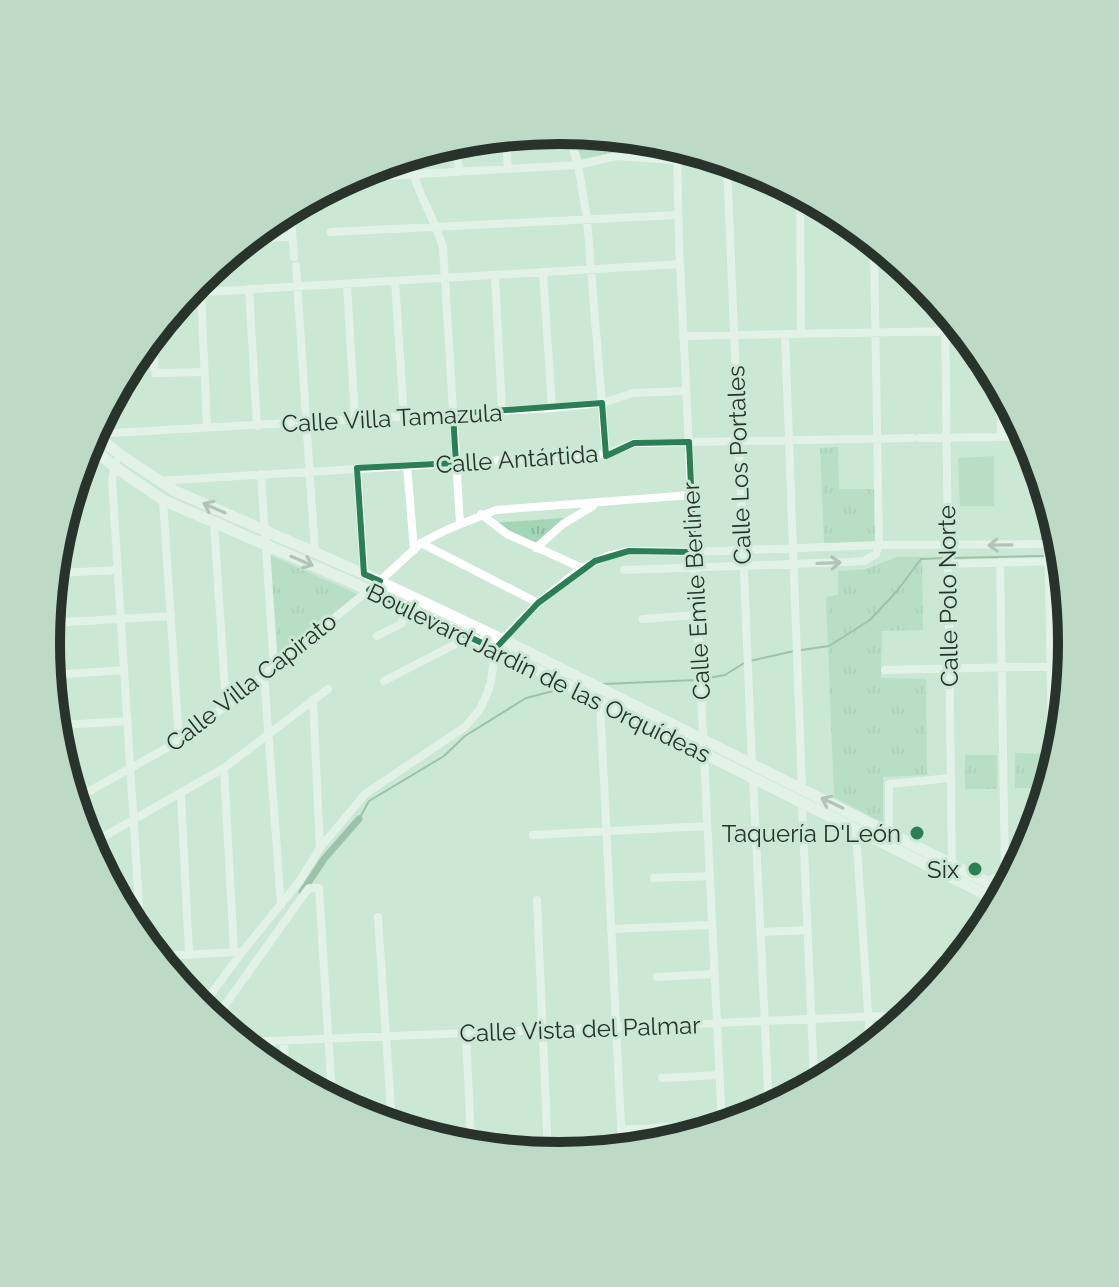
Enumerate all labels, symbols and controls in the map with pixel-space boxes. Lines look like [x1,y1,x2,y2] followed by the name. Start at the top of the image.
[721,365,757,565] street label: Calle Los Portales
[281,398,503,438] street label: Calle Villa Tamazula
[435,439,599,479] street label: Calle Antártida
[676,481,716,701] street label: Calle Emile Berliner
[203,500,227,515] one-way arrow
[932,505,964,687] street label: Calle Polo Norte
[987,538,1014,553] one-way arrow
[289,555,314,570] one-way arrow
[815,555,842,570] one-way arrow
[363,577,715,769] street label: Boulevard Jardín de las Orquídeas
[160,606,342,758] street label: Calle Villa Capirato
[820,795,844,810] one-way arrow
[722,819,901,848] place label: Taquería D'León
[908,824,926,842] marker: Taquería D'León
[927,855,959,884] place label: Six
[966,860,984,878] marker: Six
[459,1010,702,1048] street label: Calle Vista del Palmar

